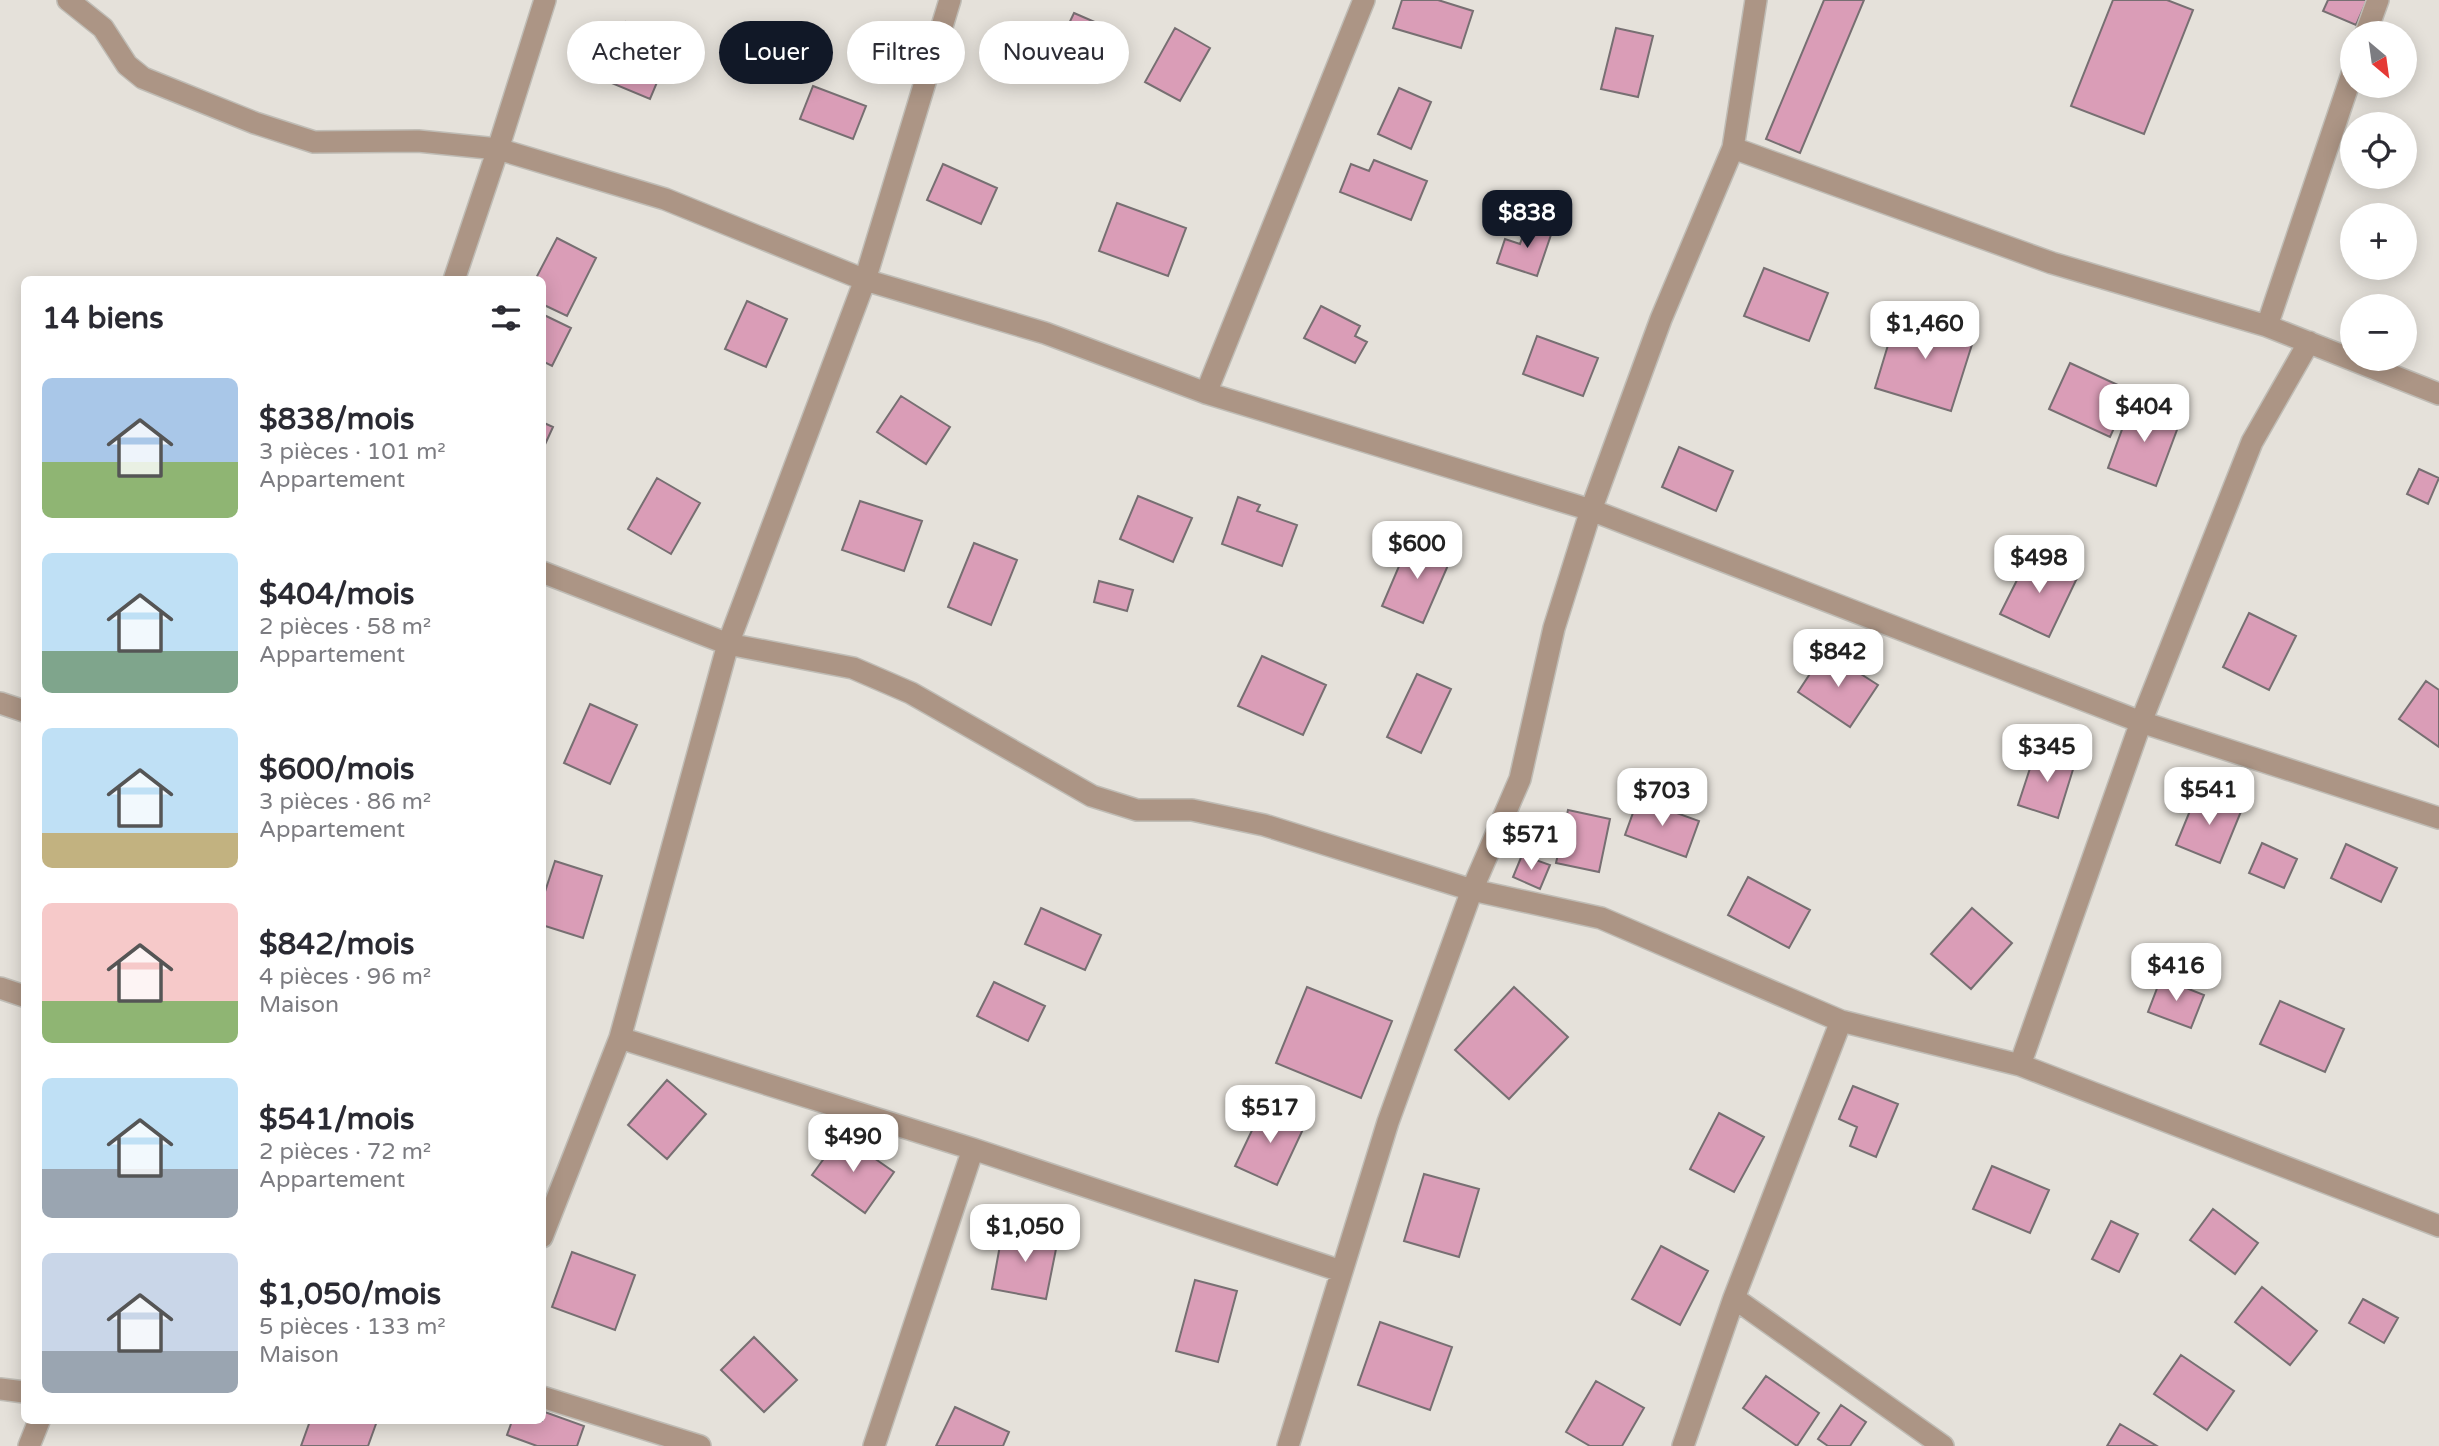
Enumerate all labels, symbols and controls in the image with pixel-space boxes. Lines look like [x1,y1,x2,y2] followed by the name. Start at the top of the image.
[567,21,705,84] chip: Acheter
[719,21,833,84] chip: Louer
[847,21,965,84] chip: Filtres
[979,21,1129,84] chip: Nouveau
[2340,21,2417,98] north arrow
[2340,21,2417,371] map controls
[2340,112,2417,189] button: locate
[1486,190,1568,250] pin: $838
[1498,199,1556,227] text: $838
[2340,203,2417,280] button: +
[2340,294,2417,371] button: −
[487,299,525,337] icon: filters
[42,300,164,337] text: 14 biens
[1868,302,1982,361] pin: $1,460
[1886,310,1964,338] text: $1,460
[2103,384,2185,444] pin: $404
[2115,393,2173,421] text: $404
[259,401,415,438] text: $838/mois
[98,406,182,490] icon: home
[259,438,446,466] text: 3 pièces · 101 m²
[259,466,405,494] text: Appartement
[1376,522,1458,581] pin: $600
[1388,530,1446,558] text: $600
[1998,536,2080,595] pin: $498
[2010,544,2068,572] text: $498
[259,576,415,613] text: $404/mois
[98,581,182,665] icon: home
[259,613,431,641] text: 2 pièces · 58 m²
[1797,630,1879,689] pin: $842
[1809,638,1867,666] text: $842
[259,641,405,669] text: Appartement
[2006,724,2088,784] pin: $345
[2018,733,2076,761] text: $345
[259,751,415,788] text: $600/mois
[98,756,182,840] icon: home
[1621,768,1703,828] pin: $703
[2168,768,2250,827] pin: $541
[2180,776,2238,804] text: $541
[1633,777,1691,805] text: $703
[259,788,431,816] text: 3 pièces · 86 m²
[1490,812,1572,872] pin: $571
[259,816,405,844] text: Appartement
[1502,821,1560,849] text: $571
[259,926,415,963] text: $842/mois
[98,931,182,1015] icon: home
[2135,944,2217,1003] pin: $416
[2147,952,2205,980] text: $416
[259,963,431,991] text: 4 pièces · 96 m²
[259,991,339,1019] text: Maison
[1229,1086,1311,1145] pin: $517
[1241,1094,1299,1122] text: $517
[259,1101,415,1138] text: $541/mois
[98,1106,182,1190] icon: home
[812,1114,894,1174] pin: $490
[824,1123,882,1151] text: $490
[259,1138,431,1166] text: 2 pièces · 72 m²
[259,1166,405,1194] text: Appartement
[968,1204,1082,1264] pin: $1,050
[986,1213,1064,1241] text: $1,050
[259,1276,441,1313] text: $1,050/mois
[98,1281,182,1365] icon: home
[259,1313,446,1341] text: 5 pièces · 133 m²
[259,1341,339,1369] text: Maison

